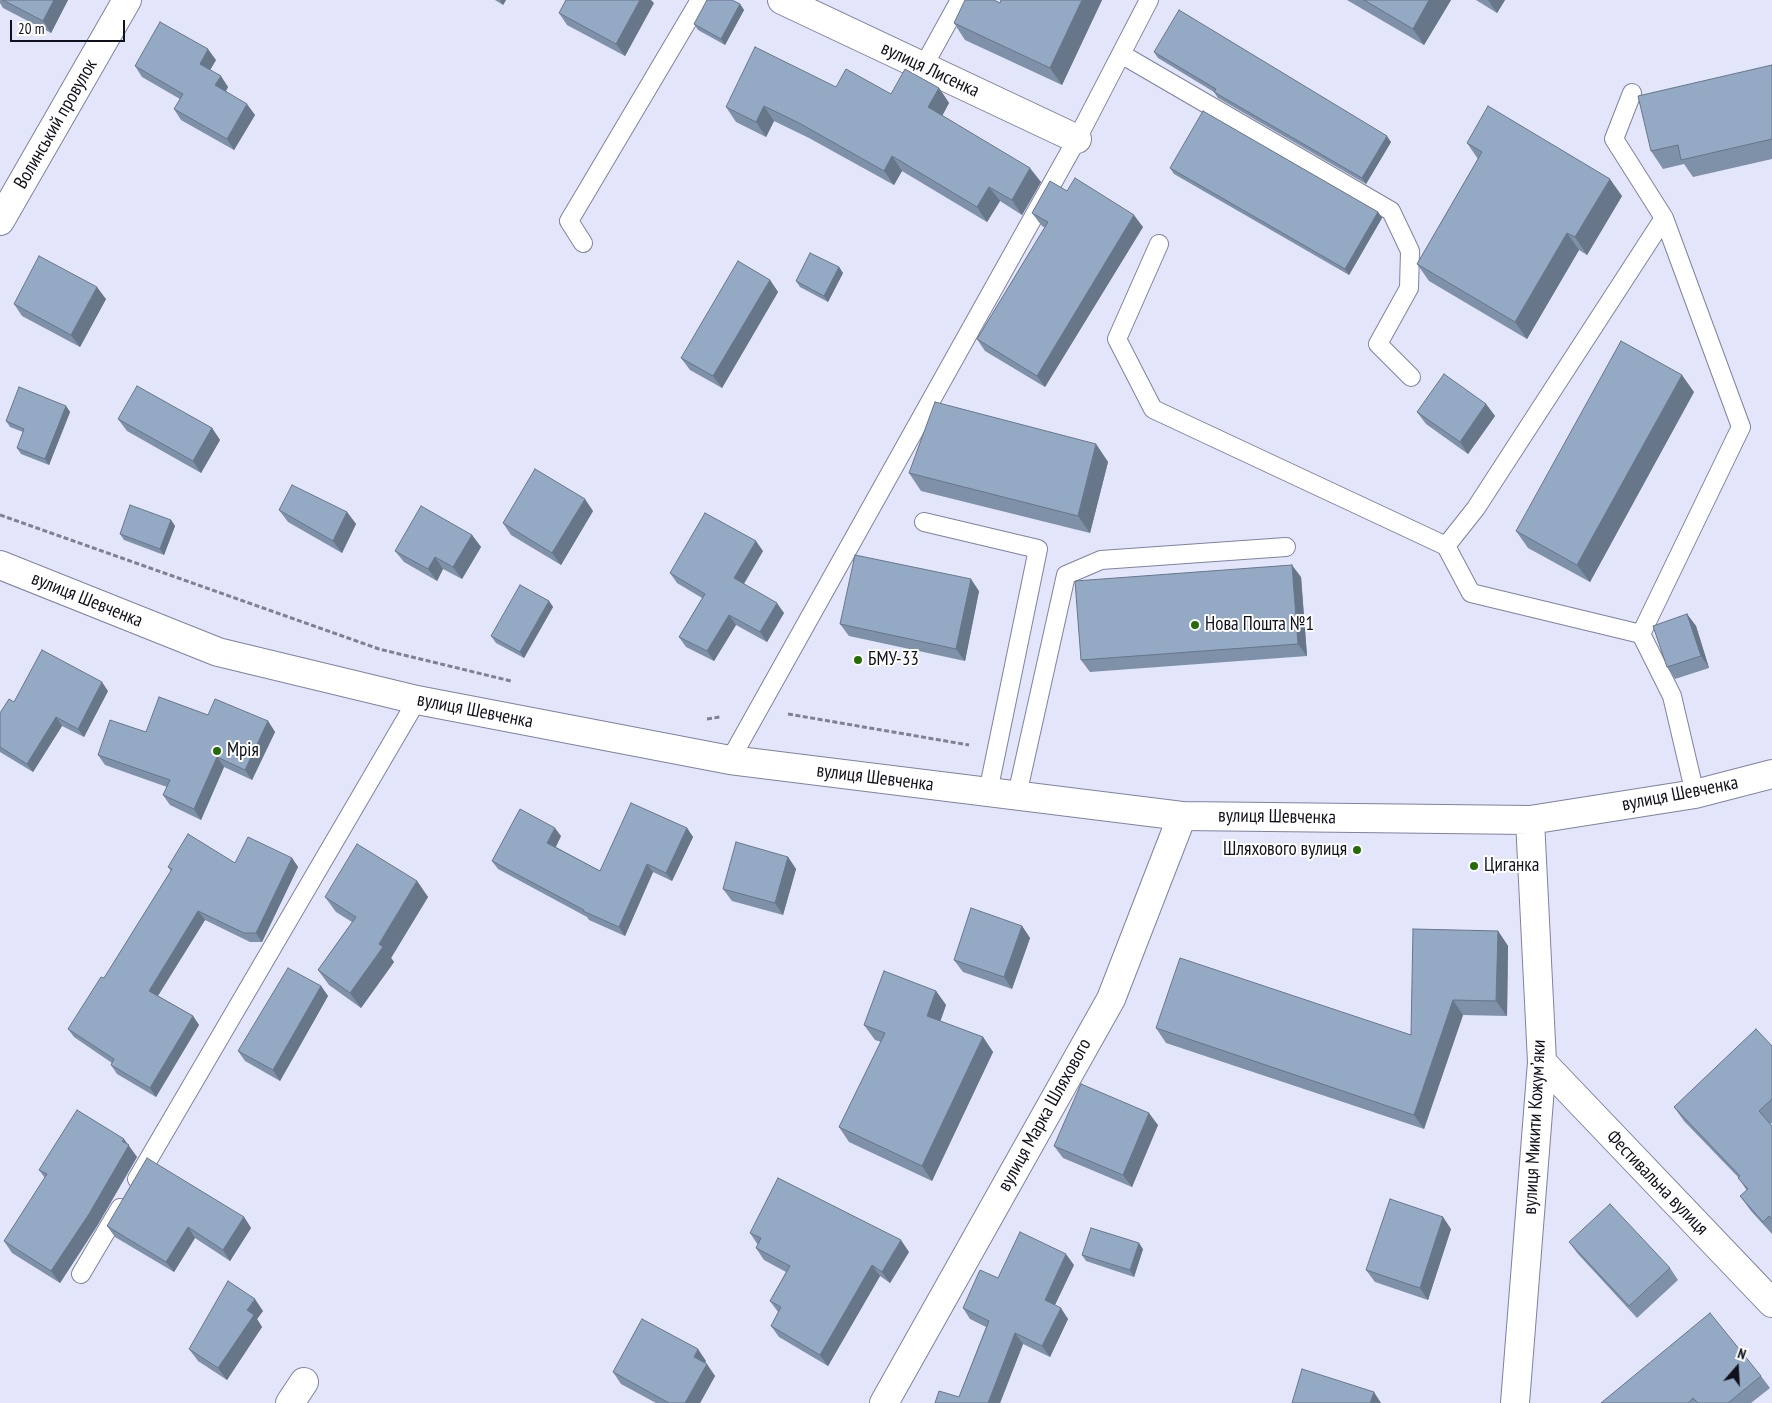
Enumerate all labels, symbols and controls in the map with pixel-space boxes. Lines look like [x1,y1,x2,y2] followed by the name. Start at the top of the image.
[12,10,128,42] scale bar
[18,19,44,38] text: 20 m
[877,37,983,103] street label: вулиця Лисенка
[10,55,102,193] street label: Волинський провулок
[28,567,146,633] street label: вулиця Шевченка
[1205,614,1314,636] place label: Нова Пошта №1
[1189,619,1201,631] marker: Нова Пошта №1
[868,649,919,671] place label: БМУ-33
[852,654,864,666] marker: БМУ-33
[415,689,535,733] street label: вулиця Шевченка
[227,740,259,762] place label: Мрія
[211,745,223,757] marker: Мрія
[815,760,935,796] street label: вулиця Шевченка
[1620,772,1740,816] street label: вулиця Шевченка
[1218,805,1336,829] street label: вулиця Шевченка
[1223,839,1347,861] place label: Шляхового вулиця
[1351,844,1363,856] marker: Шляхового вулиця
[1484,855,1539,877] place label: Циганка
[1468,860,1480,872] marker: Циганка
[994,1035,1096,1195] street label: вулиця Марка Шляхового
[1519,1039,1551,1215] street label: вулиця Микити Кожумʼяки
[1601,1126,1713,1240] street label: Фестивальна вулиця
[1712,1343,1762,1393] north arrow
[1735,1344,1748,1364] text: N

